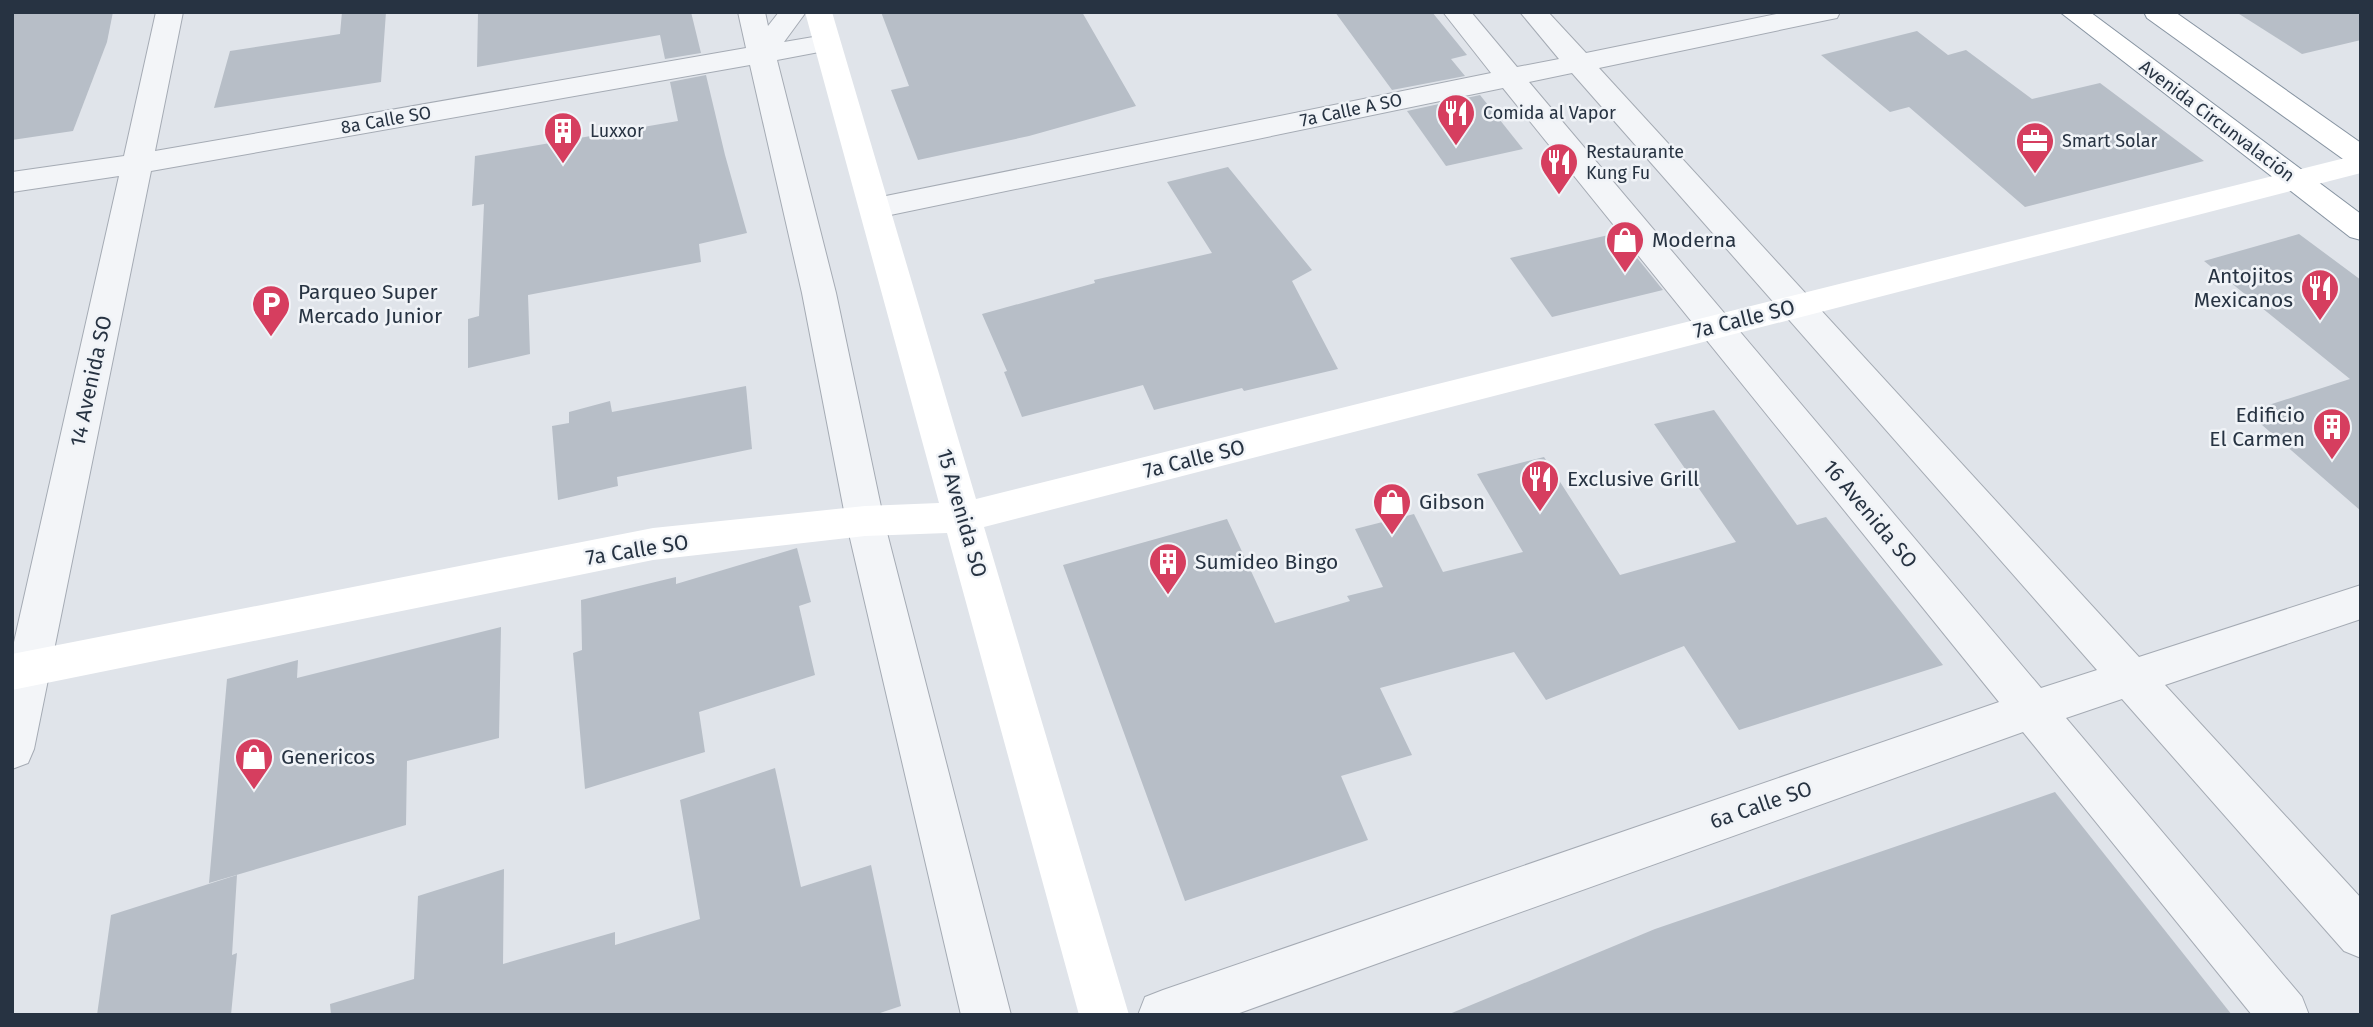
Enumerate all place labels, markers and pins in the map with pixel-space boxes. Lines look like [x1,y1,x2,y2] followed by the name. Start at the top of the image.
[1435,92,1477,147] restaurant icon: Comida al Vapor
[1483,102,1616,124] place label: Comida al Vapor
[542,110,584,165] building icon: Luxxor
[590,120,644,142] place label: Luxxor
[2014,120,2056,175] office icon: Smart Solar
[2062,130,2158,152] place label: Smart Solar
[1538,141,1580,196] restaurant icon: Restaurante Kung Fu
[1586,141,1684,184] place label: Restaurante Kung Fu
[1604,219,1646,274] shop icon: Moderna
[1652,227,1736,253] place label: Moderna
[2194,263,2293,313] place label: Antojitos Mexicanos
[2299,267,2341,322] restaurant icon: Antojitos Mexicanos
[298,279,442,329] place label: Parqueo Super Mercado Junior
[250,283,292,338] parking icon: Parqueo Super Mercado Junior
[2209,402,2305,452] place label: Edificio El Carmen
[2311,406,2353,461] building icon: Edificio El Carmen
[1519,458,1561,513] restaurant icon: Exclusive Grill
[1567,466,1699,492] place label: Exclusive Grill
[1371,481,1413,536] shop icon: Gibson
[1419,489,1485,515] place label: Gibson
[1147,541,1189,596] building icon: Sumideo Bingo
[1195,549,1338,575] place label: Sumideo Bingo
[233,736,275,791] shop icon: Genericos
[281,744,375,770] place label: Genericos

